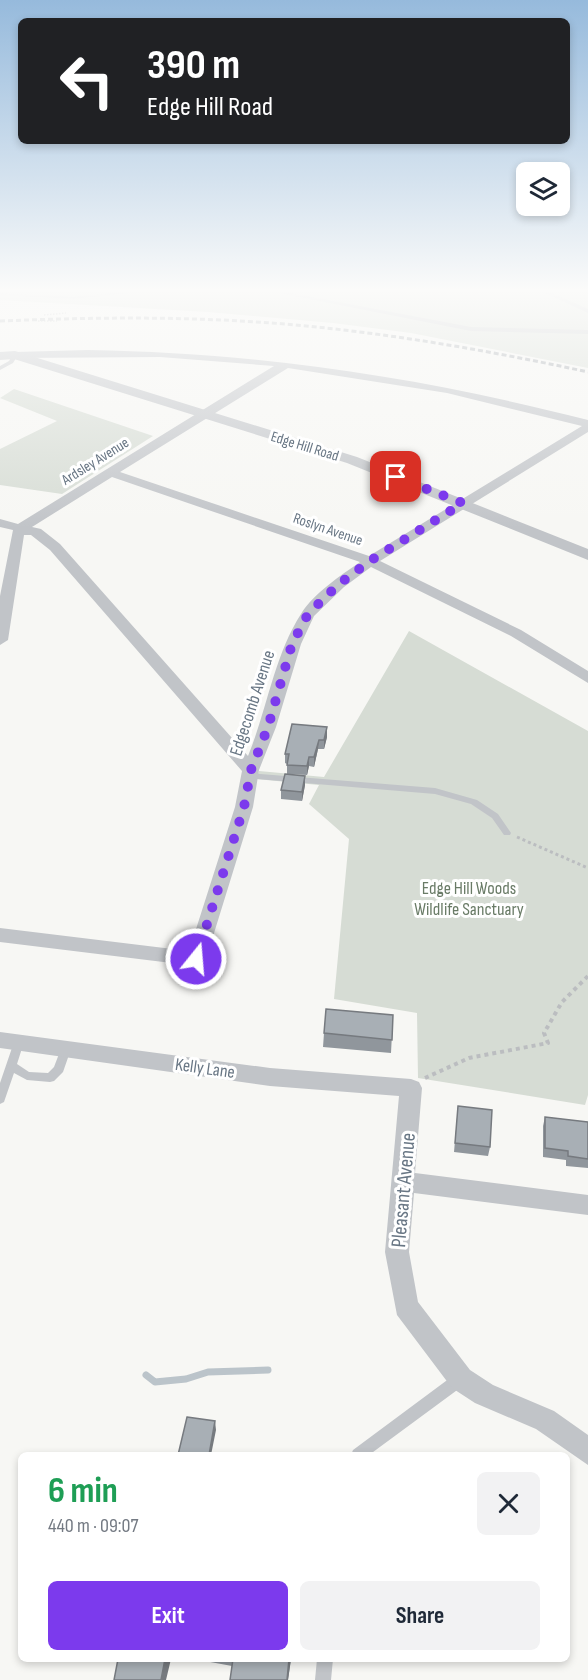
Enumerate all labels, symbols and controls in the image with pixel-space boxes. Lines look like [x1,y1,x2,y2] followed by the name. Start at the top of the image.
[147,40,240,91] text: 390 m
[48,42,126,120] icon: left
[147,91,273,123] text: Edge Hill Road
[516,162,570,216] map controls
[516,162,570,216] button: layers
[269,427,341,466] street label: Edge Hill Road
[57,433,133,490] street label: Ardsley Avenue
[370,451,421,502] pin
[379,460,412,493] icon: arrive
[291,509,365,550] street label: Roslyn Avenue
[226,648,279,759] street label: Edgecomb Avenue
[414,878,524,920] park label: Edge Hill Woods Wildlife Sanctuary
[164,927,228,991] position arrow
[174,1054,236,1083] street label: Kelly Lane
[386,1132,421,1248] street label: Pleasant Avenue
[48,1470,118,1513] text: 6 min
[477,1472,540,1535] button: close
[48,1514,139,1538] text: 440 m · 09:07
[48,1581,288,1650] button: Exit
[300,1581,540,1650] button: Share

